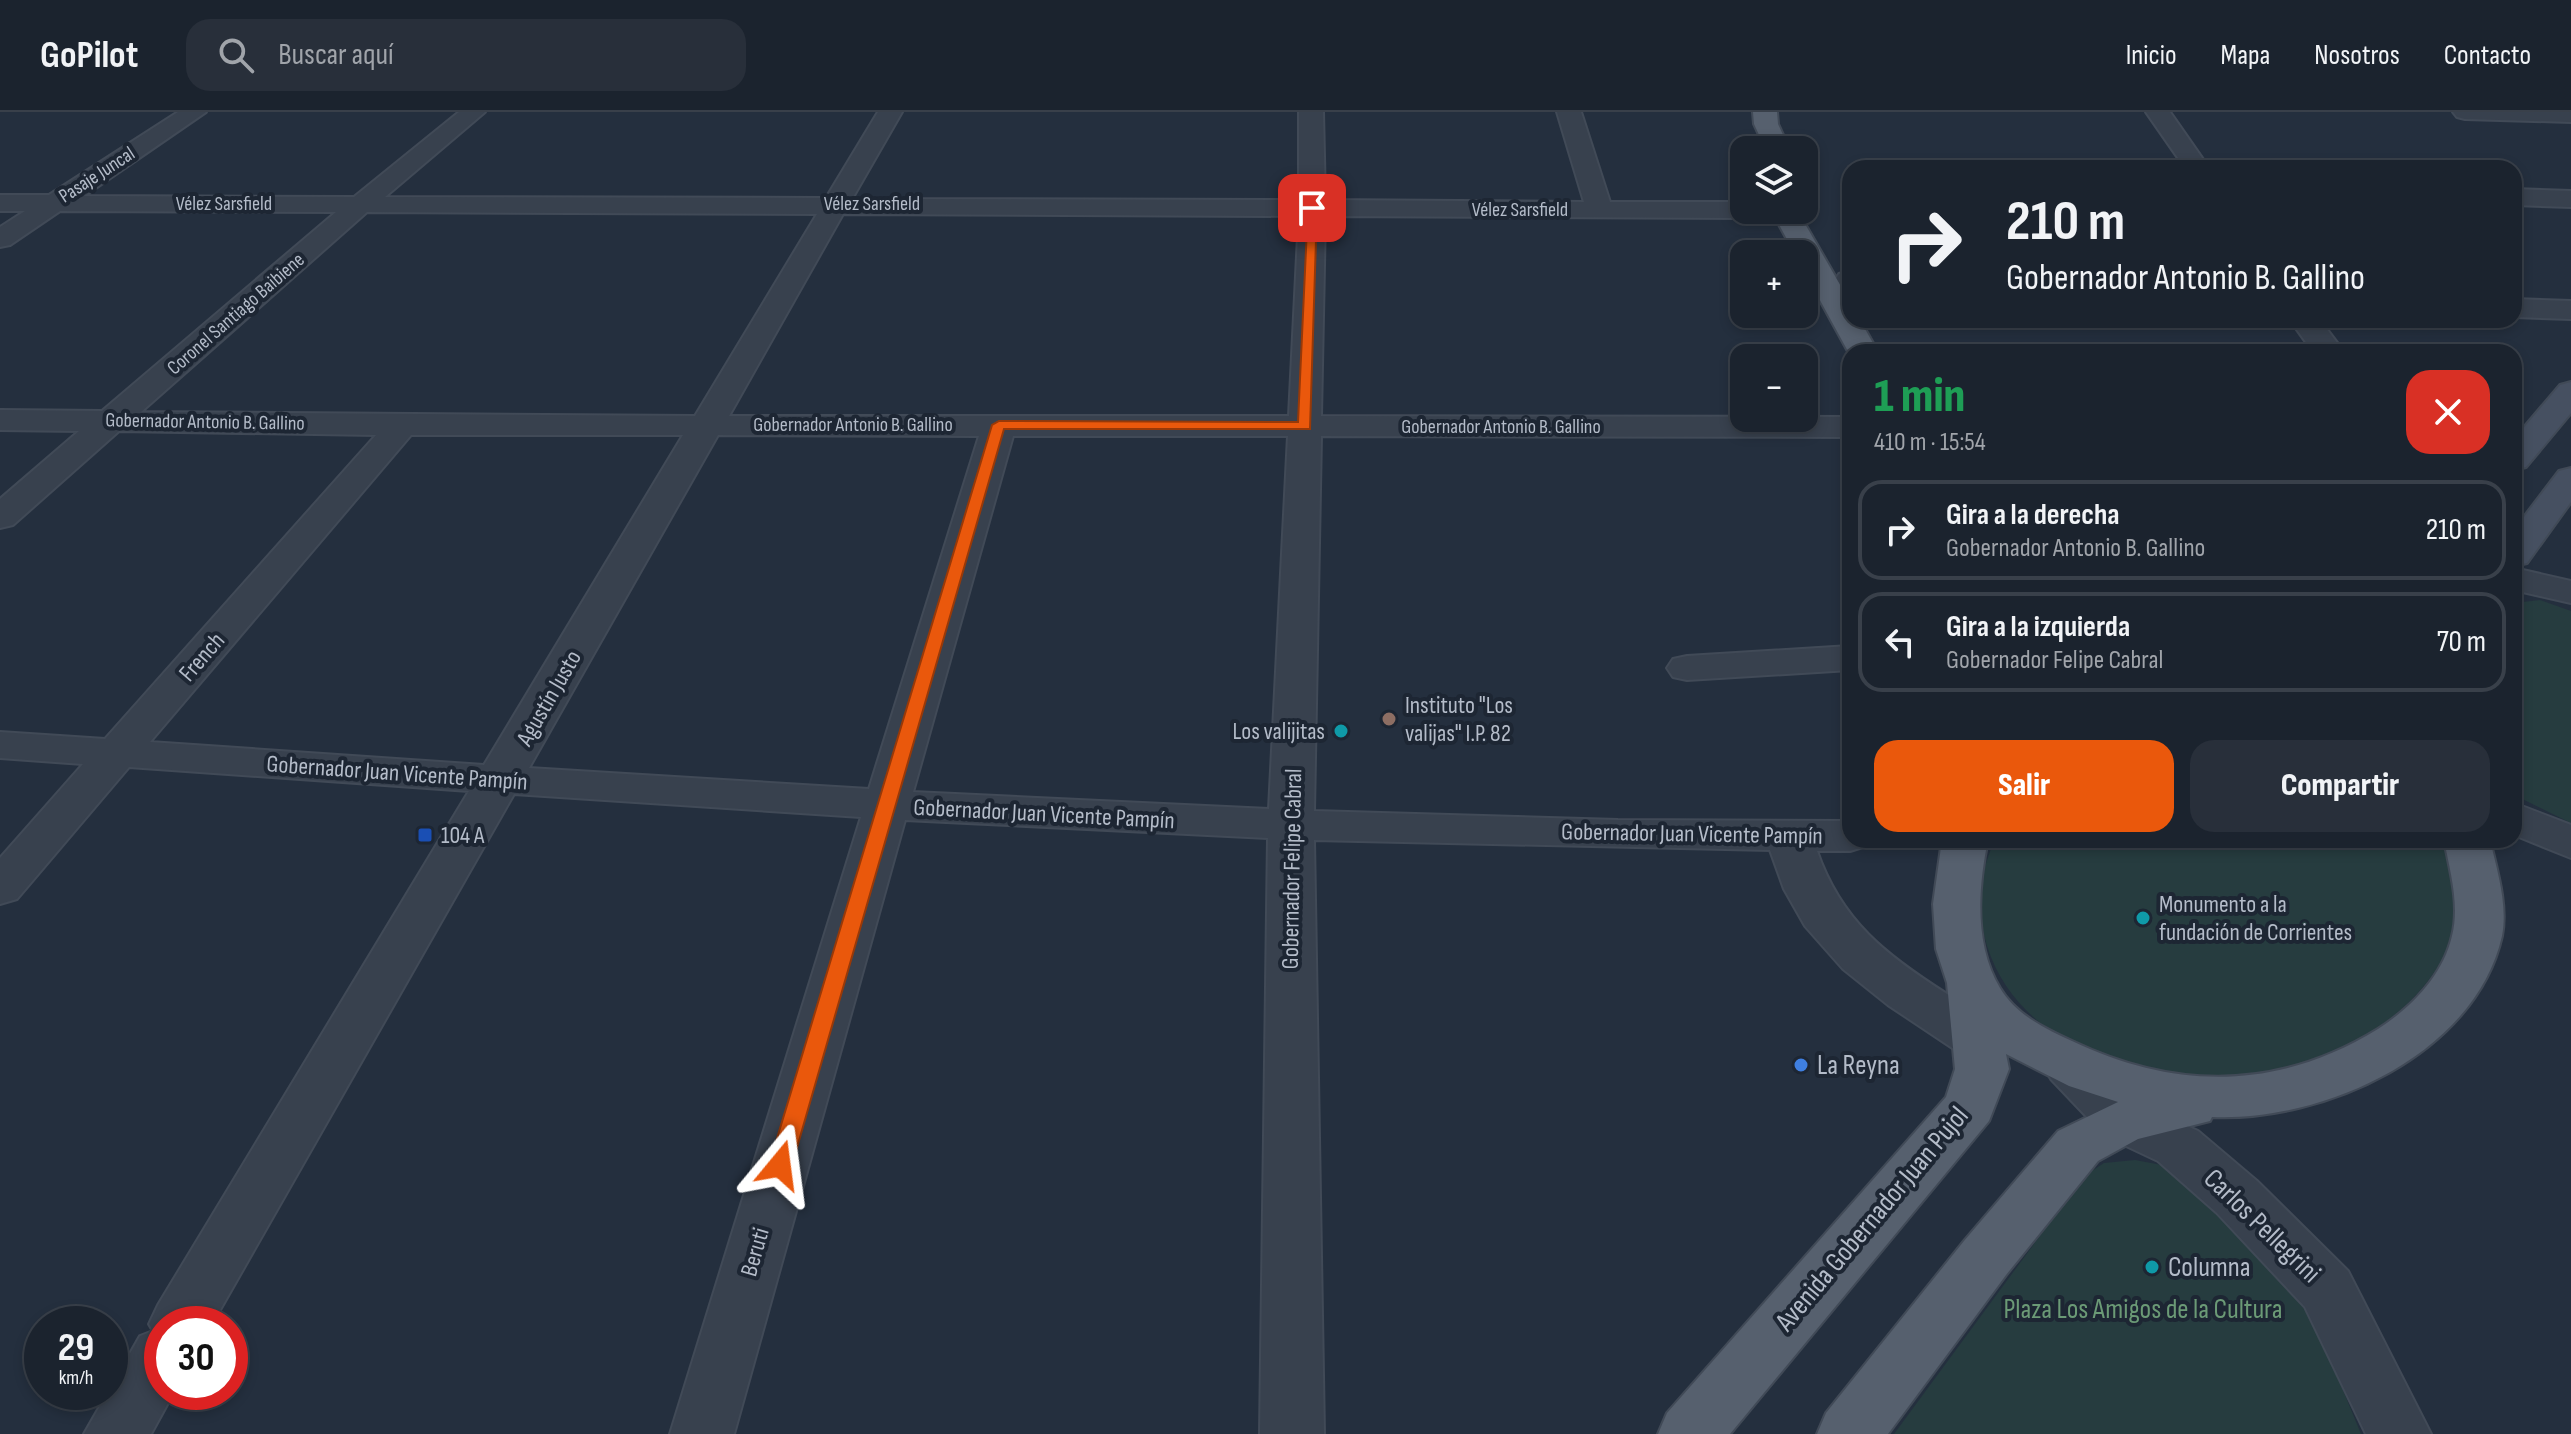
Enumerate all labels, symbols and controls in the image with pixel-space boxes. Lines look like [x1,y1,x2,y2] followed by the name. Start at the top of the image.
[186,19,746,91] search box
[40,33,138,78] text: GoPilot
[214,33,258,77] icon: search
[278,37,394,73] text: Buscar aquí
[2126,39,2177,72] text: Inicio
[2221,39,2270,72] text: Mapa
[2314,39,2400,72] text: Nosotros
[2444,39,2531,72] text: Contacto
[1730,136,1818,432] map controls
[1730,136,1818,224] button: layers
[55,142,139,208] street label: Pasaje Juncal
[1278,174,1346,242] pin
[1290,186,1334,230] icon: arrive
[2006,189,2125,256] text: 210 m
[176,192,272,216] street label: Vélez Sarsfield
[824,192,920,216] street label: Vélez Sarsfield
[1874,192,1978,296] icon: right
[1472,198,1568,222] street label: Vélez Sarsfield
[1730,240,1818,328] button: +
[162,248,310,380] street label: Coronel Santiago Baibiene
[2006,257,2365,300] text: Gobernador Antonio B. Gallino
[1730,344,1818,432] button: −
[1874,368,1965,425] text: 1 min
[2406,370,2490,454] button: close
[105,408,305,436] street label: Gobernador Antonio B. Gallino
[753,413,953,437] street label: Gobernador Antonio B. Gallino
[1401,415,1601,439] street label: Gobernador Antonio B. Gallino
[1874,427,1986,458] text: 410 m · 15:54
[1946,497,2120,533] text: Gira a la derecha
[1878,508,1922,552] icon: right
[2426,512,2486,548] text: 210 m
[1946,533,2205,564] text: Gobernador Antonio B. Gallino
[1946,609,2130,645] text: Gira a la izquierda
[1878,620,1922,664] icon: left
[2437,624,2486,660] text: 70 m
[173,627,231,687] street label: French
[510,645,588,752] street label: Agustín Justo
[1946,645,2163,676] text: Gobernador Felipe Cabral
[1405,691,1513,748] place label: Instituto "Los valijas" I.P. 82
[1380,710,1398,728] marker: Instituto "Los valijas" I.P. 82
[1233,717,1325,746] place label: Los valijitas
[1332,722,1350,740] marker: Los valijitas
[1874,740,2174,832] button: Salir
[2190,740,2490,832] button: Compartir
[266,749,528,797] street label: Gobernador Juan Vicente Pampín
[1276,768,1308,970] street label: Gobernador Felipe Cabral
[913,793,1175,835] street label: Gobernador Juan Vicente Pampín
[1561,817,1823,851] street label: Gobernador Juan Vicente Pampín
[441,821,485,850] place label: 104 A
[416,826,434,844] marker: 104 A
[2159,890,2352,947] place label: Monumento a la fundación de Corrientes
[2134,909,2152,927] marker: Monumento a la fundación de Corrientes
[1817,1049,1900,1082] place label: La Reyna
[1792,1056,1810,1074] marker: La Reyna
[1768,1100,1976,1339] street label: Avenida Gobernador Juan Pujol
[738,1123,822,1207] position arrow
[2197,1162,2327,1290] street label: Carlos Pellegrini
[734,1224,776,1280] street label: Beruti
[2168,1251,2251,1284] place label: Columna
[2143,1258,2161,1276] marker: Columna
[2004,1293,2282,1326] park label: Plaza Los Amigos de la Cultura
[144,1306,248,1410] speed limit sign: 30
[58,1324,94,1372] text: 29
[59,1366,93,1390] text: km/h

